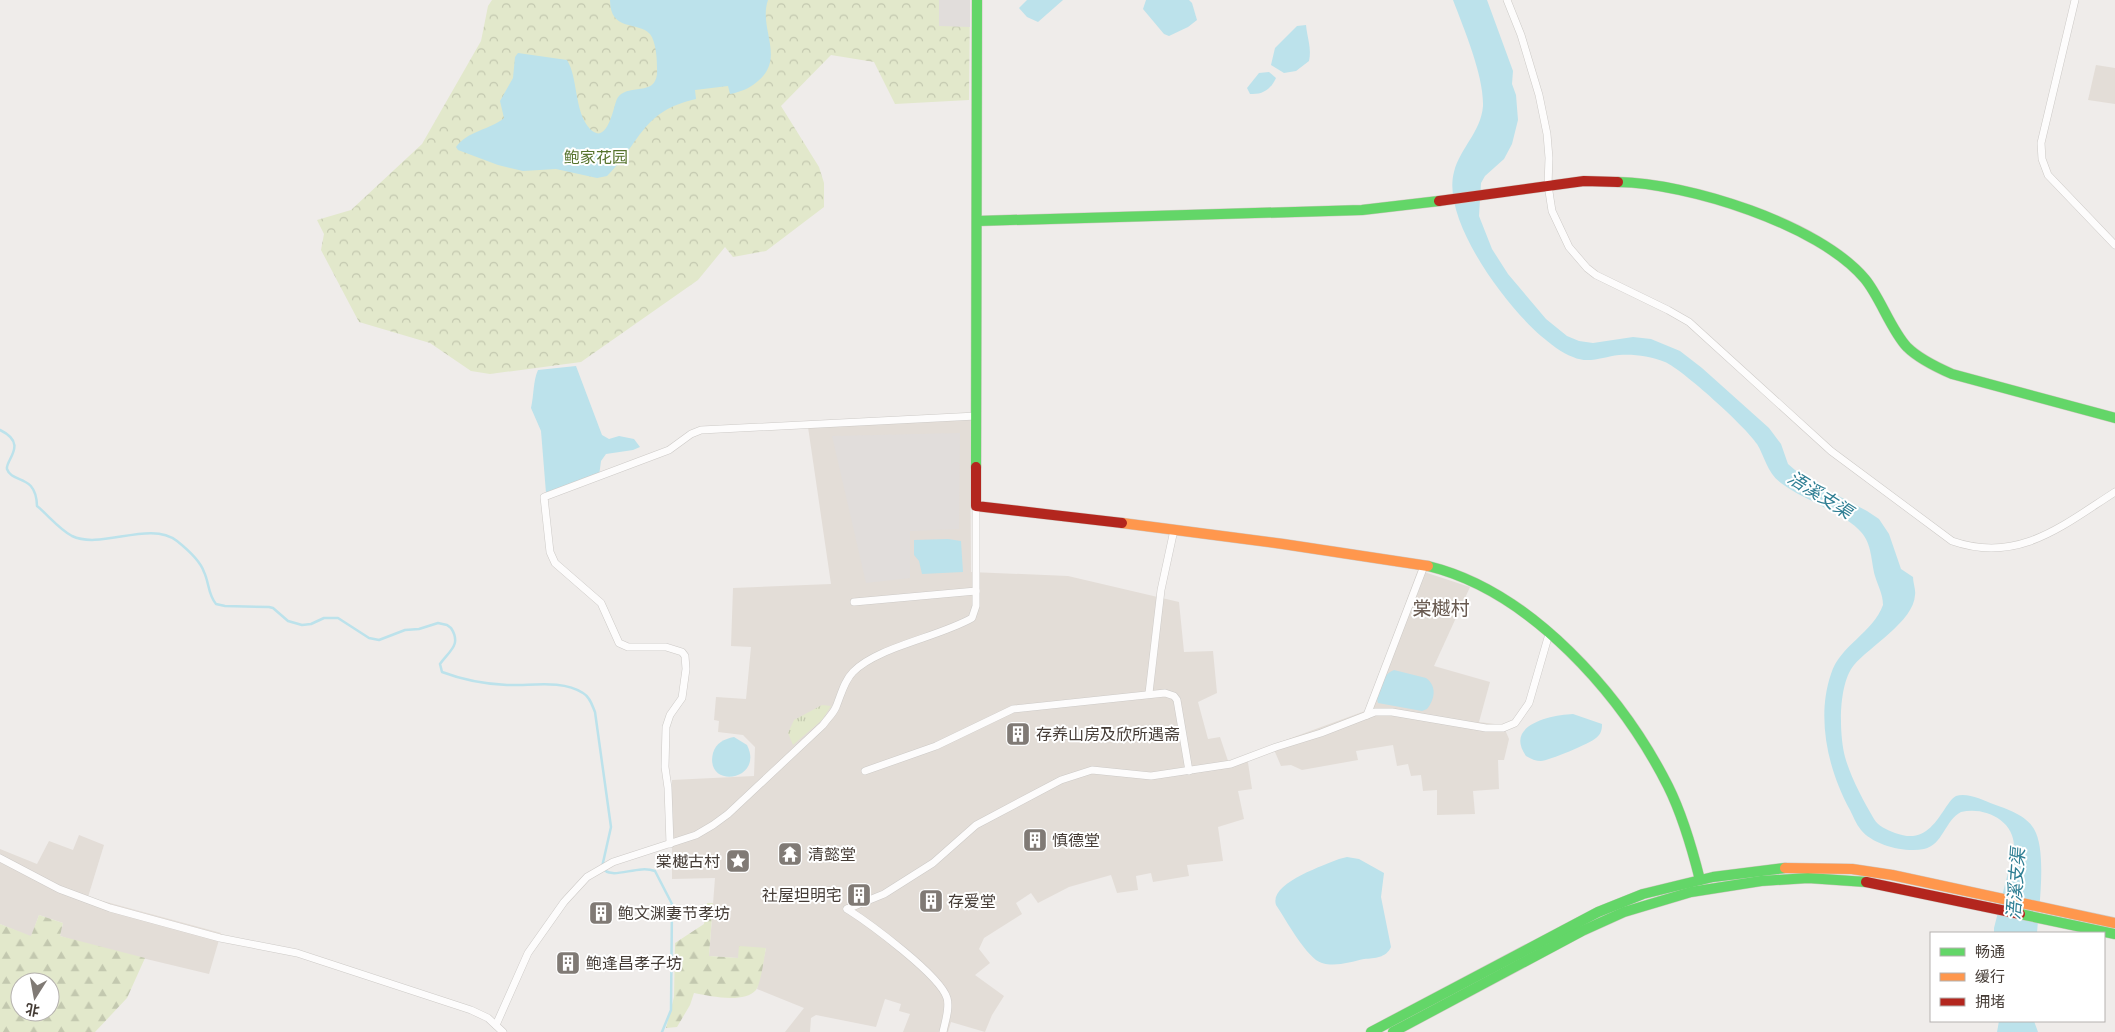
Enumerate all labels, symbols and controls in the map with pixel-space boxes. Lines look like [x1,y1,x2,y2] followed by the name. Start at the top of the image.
[564,147,628,169] park label: 鲍家花园
[1783,466,1859,527] water label: 浯溪支渠
[1412,596,1470,623] district label: 棠樾村
[1005,721,1031,747] building icon: 存养山房及欣所遇斋
[1036,724,1180,746] place label: 存养山房及欣所遇斋
[1022,827,1048,853] building icon: 慎德堂
[1052,830,1100,852] place label: 慎德堂
[777,841,803,867] temple icon: 清懿堂
[808,844,856,866] place label: 清懿堂
[2002,844,2032,921] water label: 浯溪支渠
[725,848,751,874] place icon: 棠樾古村
[656,851,720,873] place label: 棠樾古村
[846,882,872,908] building icon: 社屋坦明宅
[762,885,842,907] place label: 社屋坦明宅
[918,888,944,914] building icon: 存爱堂
[948,891,996,913] place label: 存爱堂
[588,900,614,926] building icon: 鲍文渊妻节孝坊
[618,903,730,925] place label: 鲍文渊妻节孝坊
[1930,932,2105,1022] legend
[1975,942,2005,963] text: 畅通
[555,950,581,976] building icon: 鲍逢昌孝子坊
[586,953,682,975] place label: 鲍逢昌孝子坊
[1975,967,2005,988] text: 缓行
[10,972,60,1022] north arrow
[1975,992,2005,1013] text: 拥堵
[24,998,41,1020] text: 北

